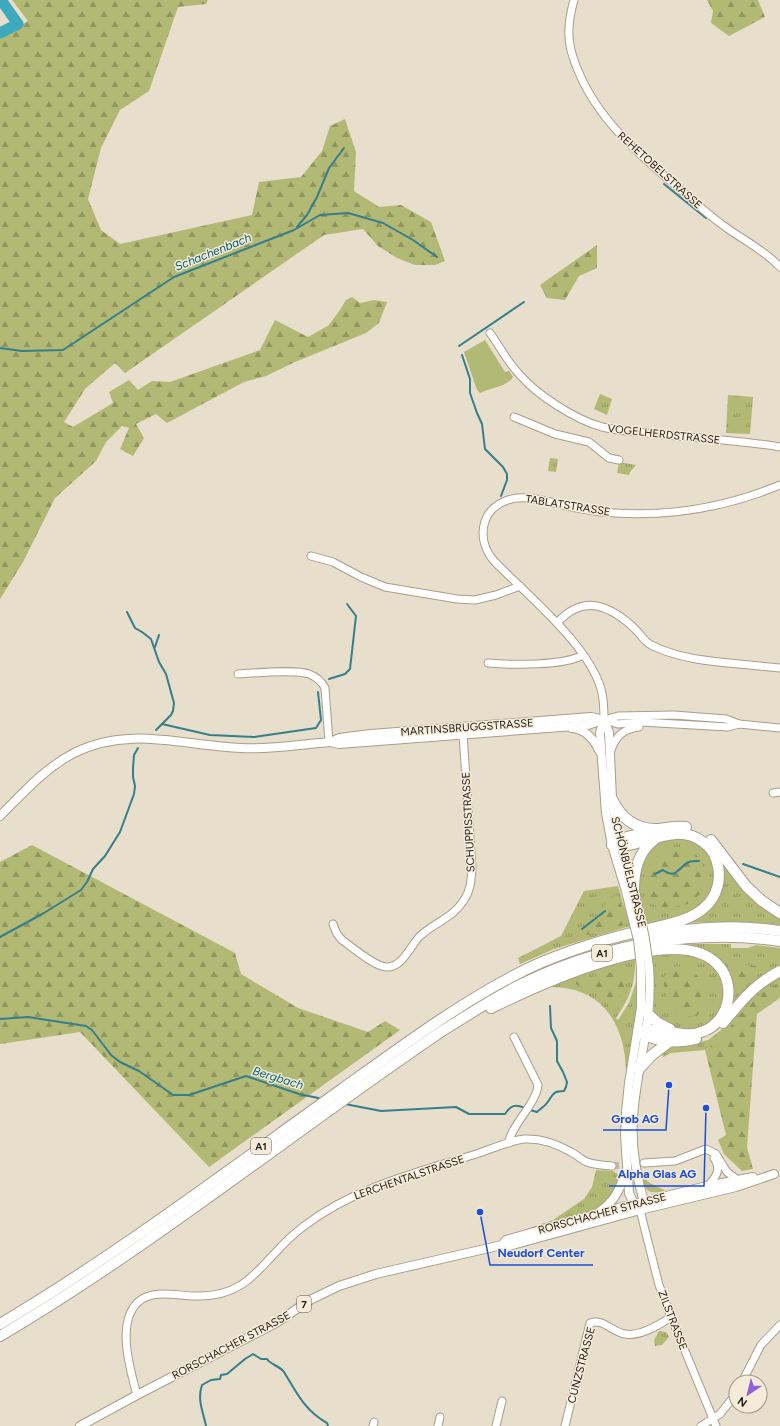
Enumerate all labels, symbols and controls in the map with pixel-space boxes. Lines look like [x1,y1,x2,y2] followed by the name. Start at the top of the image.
[615,129,704,212] street label: REHETOBELSTRASSE
[173,230,254,274] water label: Schachenbach
[607,422,721,447] street label: VOGELHERDSTRASSE
[525,492,611,519] street label: TABLATSTRASSE
[400,716,534,739] street label: MARTINSBRUGGSTRASSE
[459,771,478,872] street label: SCHUPPISSTRASSE
[608,815,650,929] street label: SCHÖNBÜELSTRASSE
[592,945,612,961] road number: A1
[251,1064,305,1092] water label: Bergbach
[603,1106,666,1130] callout: Grob AG
[611,1112,659,1126] text: Grob AG
[251,1138,271,1154] road number: A1
[352,1152,466,1203] street label: LERCHENTALSTRASSE
[609,1162,704,1186] callout: Alpha Glas AG
[618,1167,696,1181] text: Alpha Glas AG
[537,1190,668,1237] street label: RORSCHACHER STRASSE
[490,1241,593,1265] callout: Neudorf Center
[497,1246,585,1260] text: Neudorf Center
[655,1288,690,1352] street label: ZILSTRASSE
[297,1296,311,1312] road number: 7
[170,1309,293,1382] street label: RORSCHACHER STRASSE
[565,1326,598,1405] street label: CUNZSTRASSE
[728,1374,768,1414] north arrow
[735,1394,750,1410] text: N

